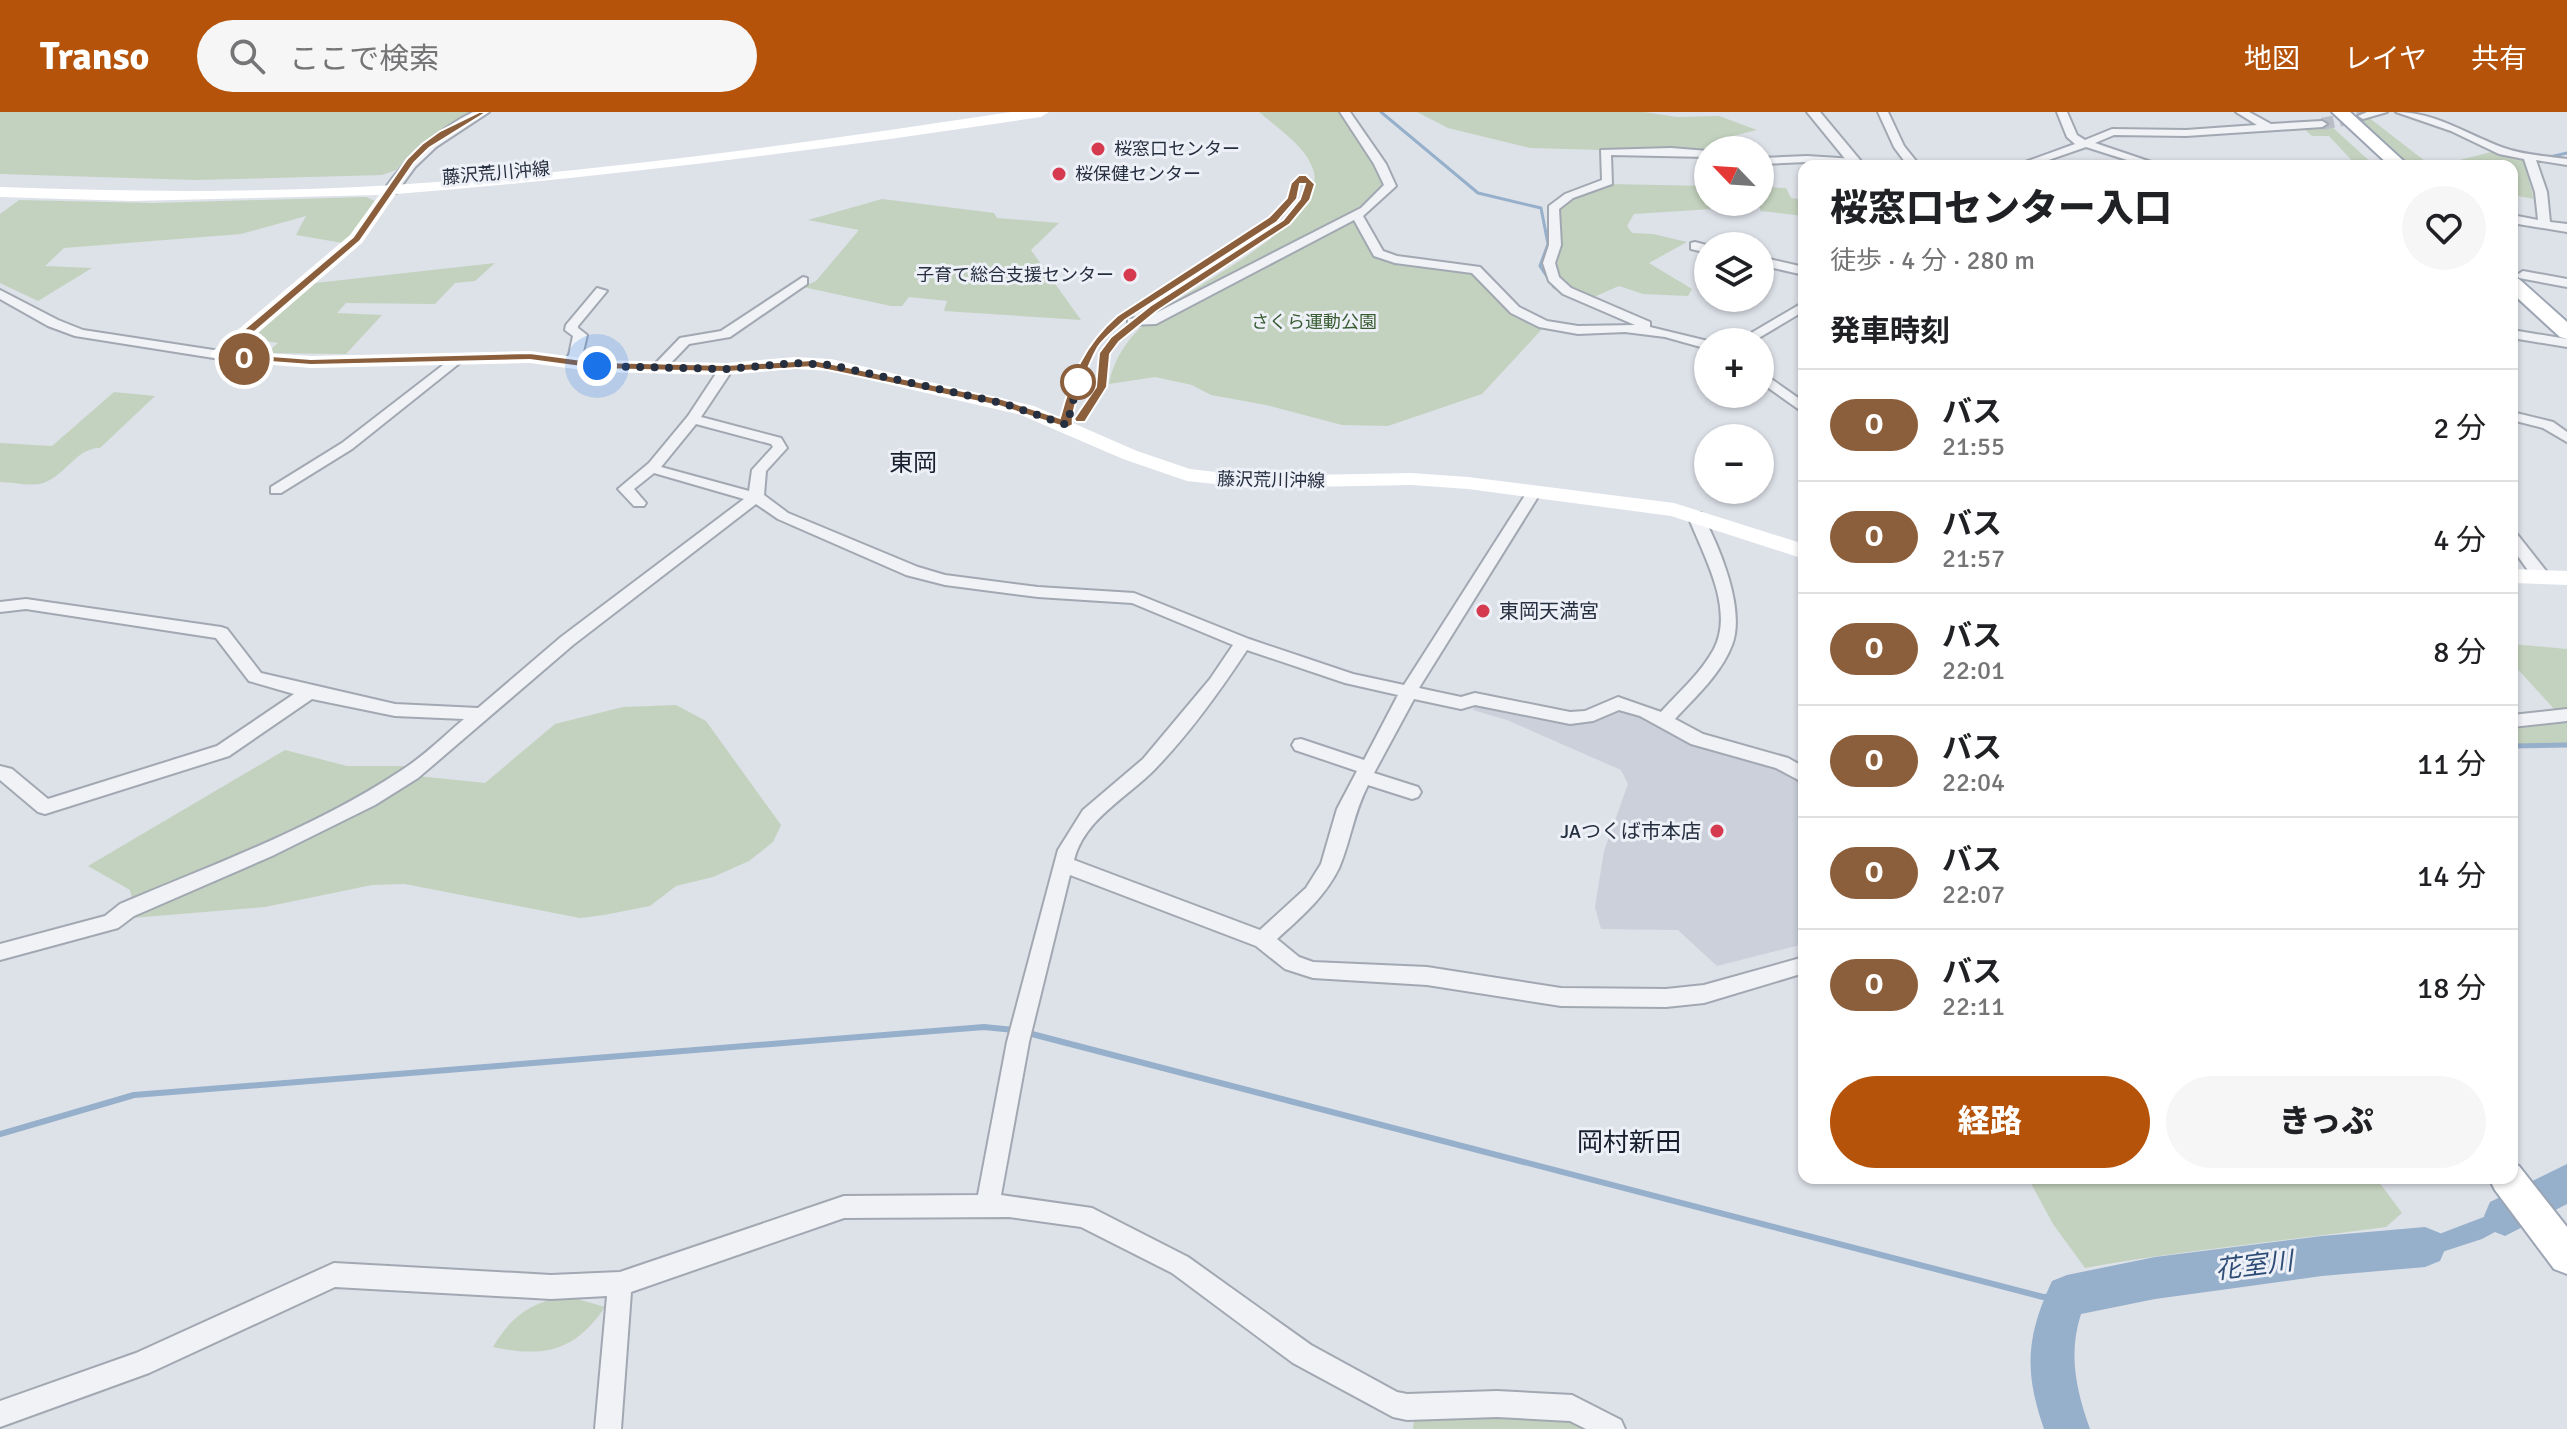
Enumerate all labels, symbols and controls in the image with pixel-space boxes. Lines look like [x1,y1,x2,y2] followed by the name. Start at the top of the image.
[197,20,757,92] search box
[40,33,149,80] text: Transo
[225,34,269,78] icon: search
[289,41,439,78] text: ここで検索
[2244,42,2300,76] text: 地図
[2344,42,2427,76] text: レイヤ
[2471,42,2527,76] text: 共有
[1694,136,1774,216] north arrow
[1694,136,1774,504] map controls
[1114,138,1240,160] place label: 桜窓口センター
[1089,140,1107,158] marker: 桜窓口センター
[441,157,551,189] street label: 藤沢荒川沖線
[1075,163,1201,185] place label: 桜保健センター
[1050,165,1068,183] marker: 桜保健センター
[1830,185,2172,232] text: 桜窓口センター入口
[2402,186,2486,270] button: heart
[1694,232,1774,312] button: layers
[1830,245,2035,277] text: 徒歩 · 4 分 · 280 m
[916,264,1114,286] place label: 子育て総合支援センター
[1121,266,1139,284] marker: 子育て総合支援センター
[1251,311,1377,333] park label: さくら運動公園
[1830,313,1950,350] text: 発車時刻
[1694,328,1774,408] button: +
[218,333,270,385] line badge: O
[235,342,253,376] text: O
[577,346,617,386] your location
[1061,365,1095,399] unlabelled marker
[1942,394,2002,431] text: バス
[1865,408,1883,442] text: O
[2433,410,2486,447] text: 2 分
[1694,424,1774,504] button: −
[1942,431,2005,463] text: 21:55
[889,448,937,478] district label: 東岡
[1217,468,1325,492] street label: 藤沢荒川沖線
[1942,506,2002,543] text: バス
[1865,520,1883,554] text: O
[2433,522,2486,559] text: 4 分
[1942,543,2005,575] text: 21:57
[1499,599,1599,624] place label: 東岡天満宮
[1474,602,1492,620] marker: 東岡天満宮
[1942,618,2002,655] text: バス
[1865,632,1883,666] text: O
[2433,634,2486,671] text: 8 分
[1942,655,2005,687] text: 22:01
[1942,730,2002,767] text: バス
[1865,744,1883,778] text: O
[2417,746,2486,783] text: 11 分
[1942,767,2005,799] text: 22:04
[1560,819,1701,844] place label: JAつくば市本店
[1708,822,1726,840] marker: JAつくば市本店
[1942,842,2002,879] text: バス
[1865,856,1883,890] text: O
[2417,858,2486,895] text: 14 分
[1942,879,2005,911] text: 22:07
[1942,954,2002,991] text: バス
[1865,968,1883,1002] text: O
[2417,970,2486,1007] text: 18 分
[1942,991,2005,1023] text: 22:11
[1830,1076,2150,1168] button: 経路
[2166,1076,2486,1168] button: きっぷ
[1577,1127,1681,1159] district label: 岡村新田
[2213,1245,2298,1287] water label: 花室川

